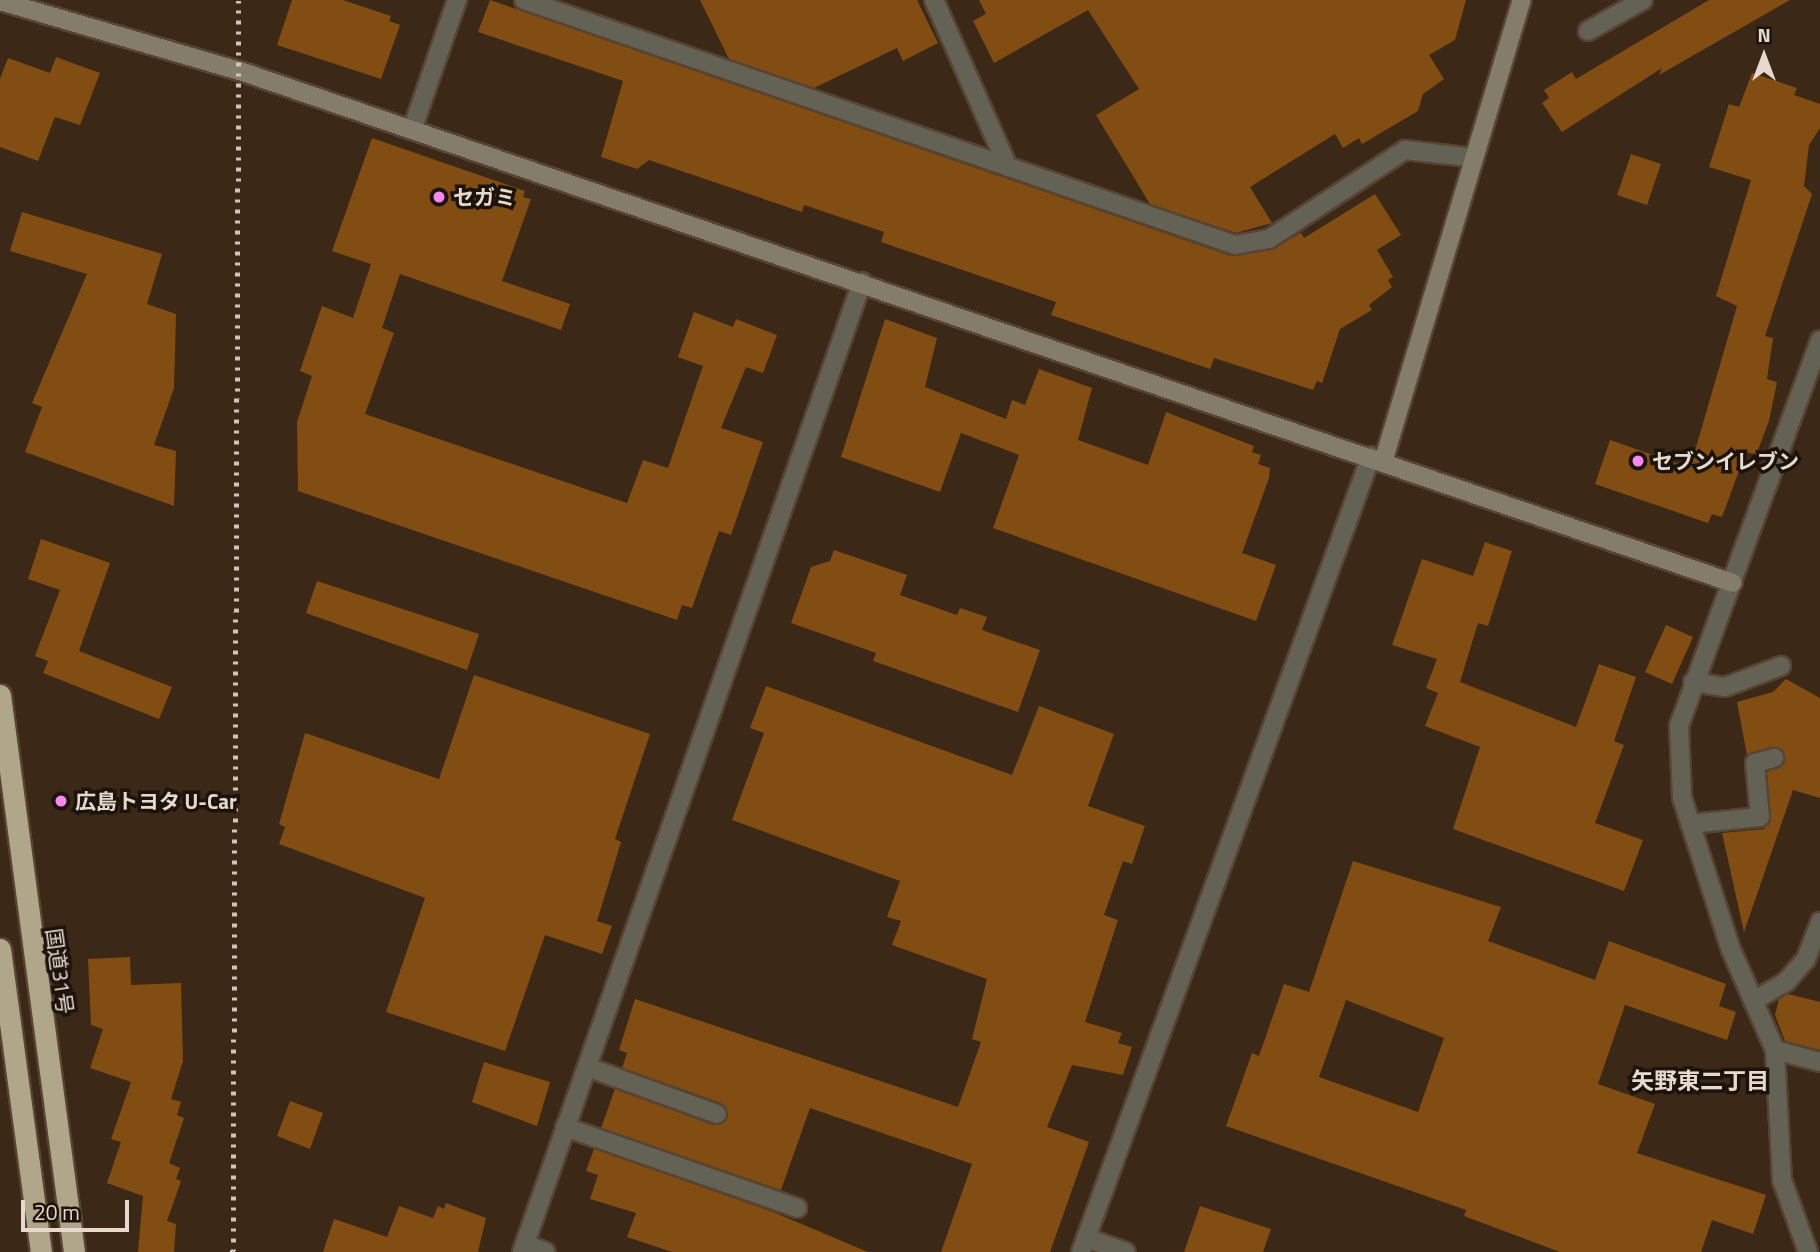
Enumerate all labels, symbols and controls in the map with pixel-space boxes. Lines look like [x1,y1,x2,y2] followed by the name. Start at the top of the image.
[1757,20,1771,49] text: N
[1729,21,1799,91] north arrow
[453,184,516,210] place label: セガミ
[431,189,447,205] marker: セガミ
[1652,448,1799,474] place label: セブンイレブン
[1630,453,1646,469] marker: セブンイレブン
[75,788,237,814] place label: 広島トヨタ U-Car
[53,793,69,809] marker: 広島トヨタ U-Car
[42,926,78,1016] street label: 国道31号
[1631,1067,1769,1095] district label: 矢野東二丁目
[24,1186,133,1230] scale bar
[34,1196,80,1228] text: 20 m

